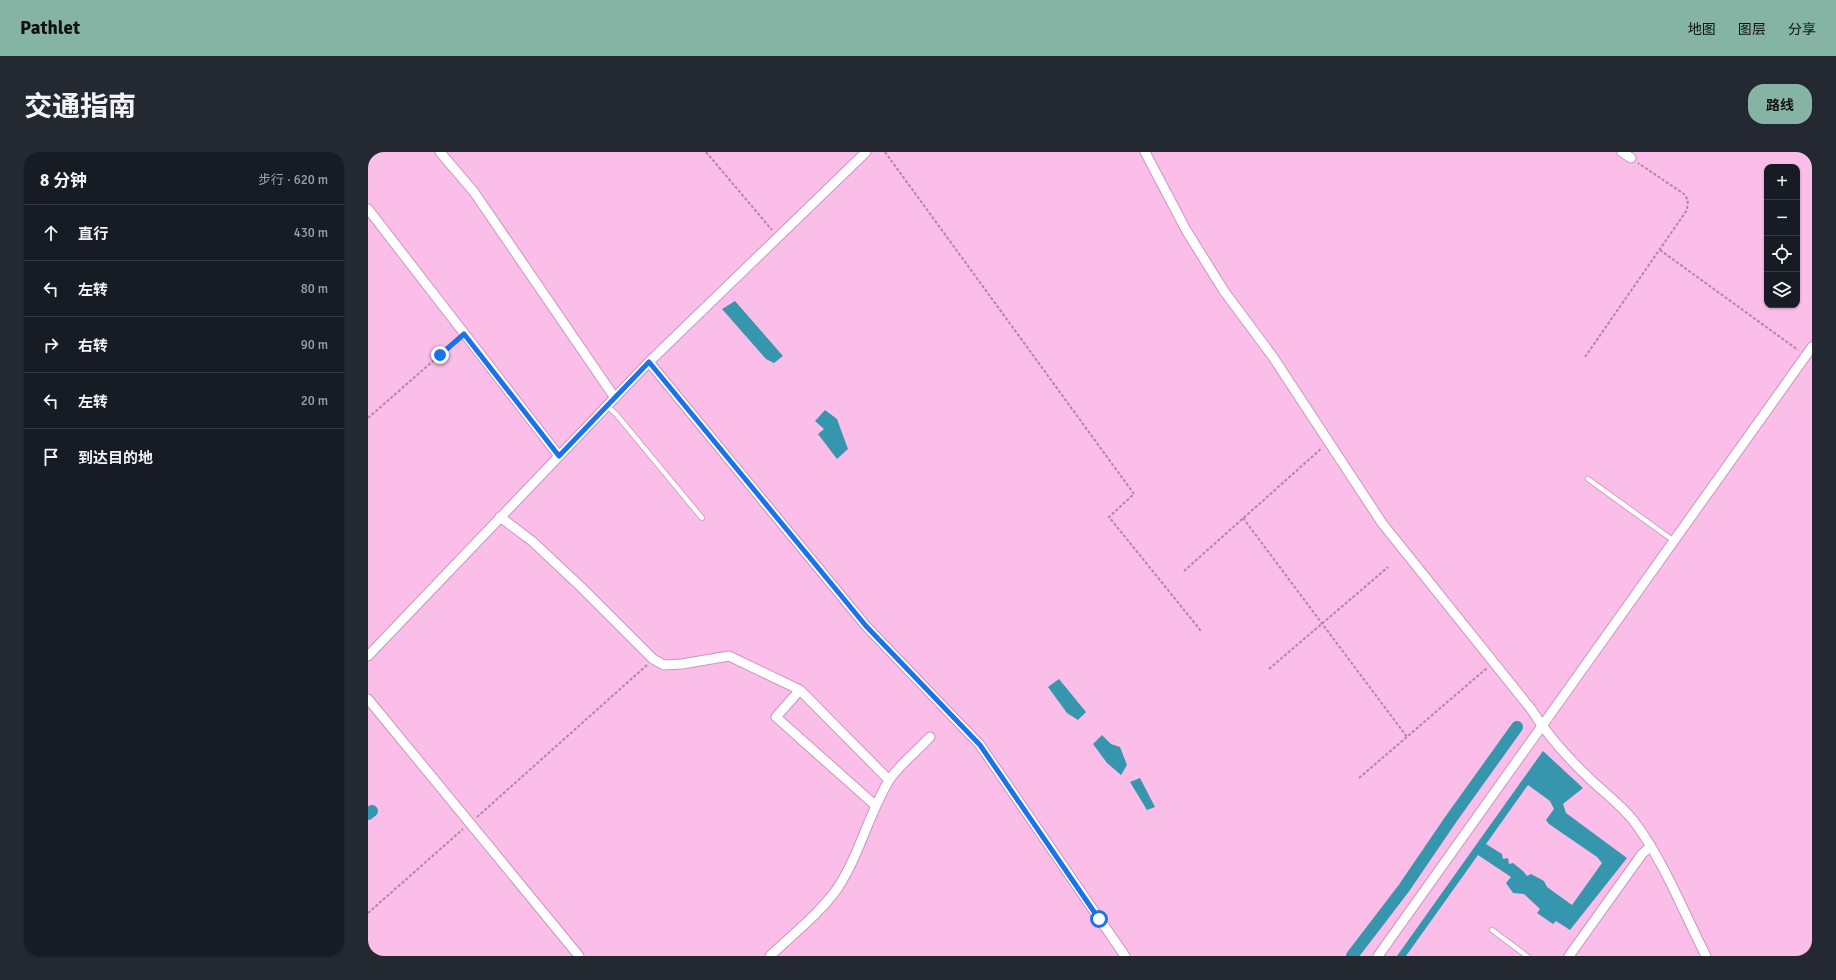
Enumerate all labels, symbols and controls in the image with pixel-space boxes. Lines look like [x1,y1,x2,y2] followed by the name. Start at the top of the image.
[20,16,80,40] text: Pathlet
[1688,21,1716,38] text: 地图
[1738,21,1766,38] text: 图层
[1788,21,1816,38] text: 分享
[1748,84,1812,124] button: 路线
[24,90,136,124] text: 交通指南
[1764,164,1800,308] map controls
[1764,164,1800,200] button: +
[40,170,87,191] text: 8 分钟
[258,172,328,188] text: 步行 · 620 m
[1764,200,1800,236] button: −
[40,222,62,244] icon: ahead
[78,225,108,243] text: 直行
[294,225,328,241] text: 430 m
[1764,236,1800,272] button: locate
[1764,272,1800,308] button: layers
[40,278,62,300] icon: left
[78,281,108,299] text: 左转
[301,281,328,297] text: 80 m
[40,334,62,356] icon: right
[78,337,108,355] text: 右转
[301,337,328,353] text: 90 m
[431,346,449,364] route end
[40,390,62,412] icon: left
[78,393,108,411] text: 左转
[301,393,328,409] text: 20 m
[40,446,62,468] icon: arrive
[78,449,153,467] text: 到达目的地
[1090,910,1108,928] route start

